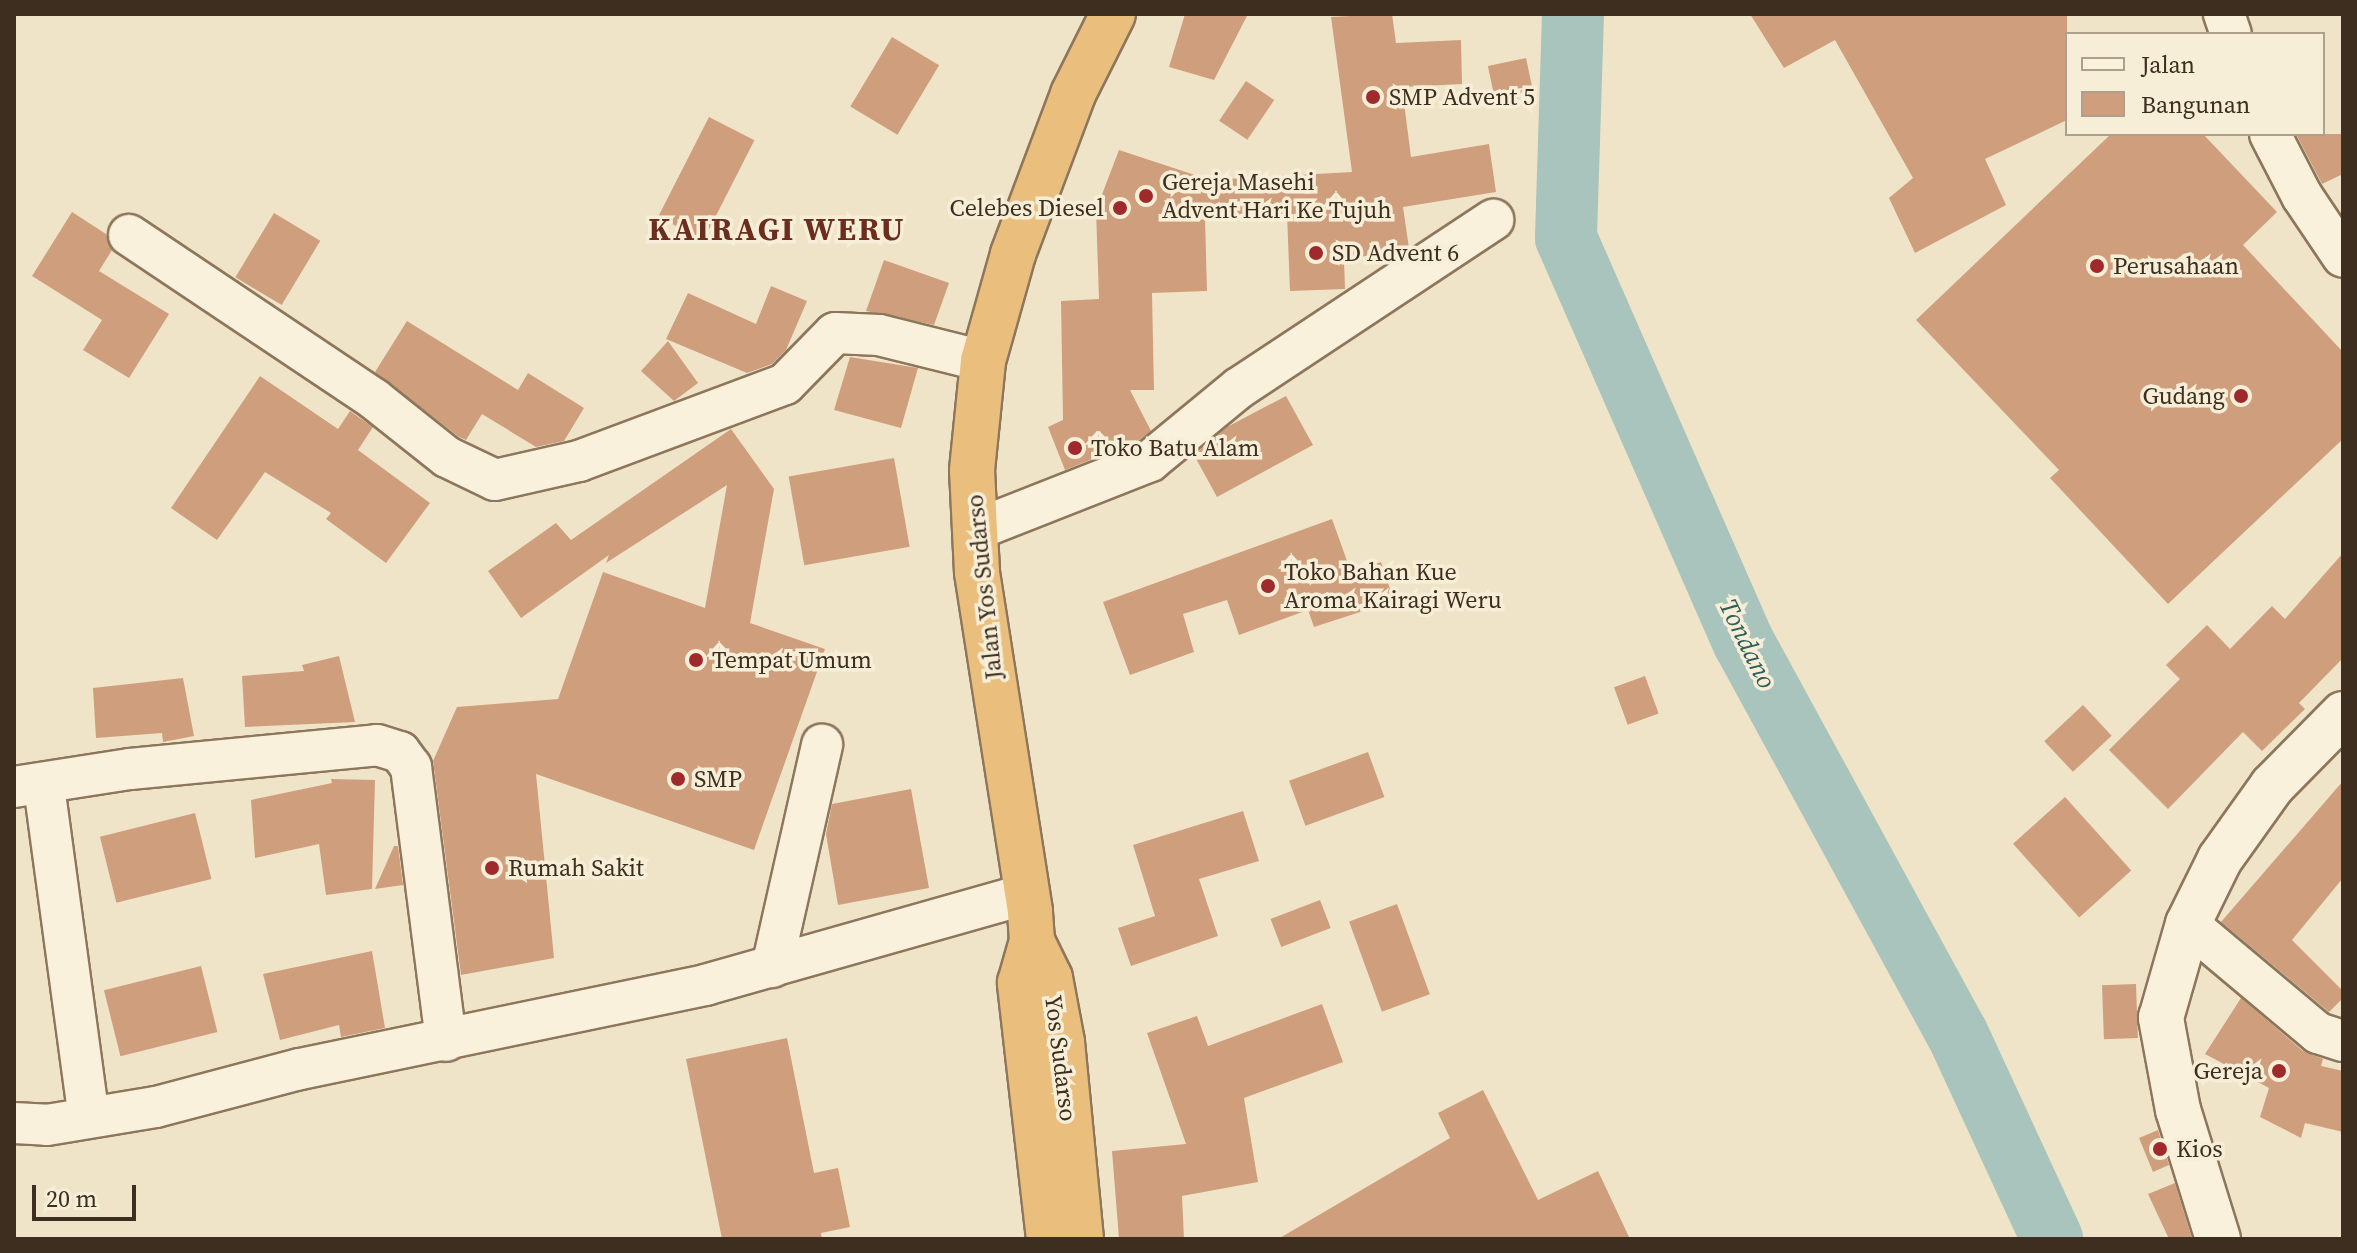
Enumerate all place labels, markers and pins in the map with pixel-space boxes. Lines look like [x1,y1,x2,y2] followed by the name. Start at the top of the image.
[1389,83,1535,111] place label: SMP Advent 5
[1364,88,1382,106] marker: SMP Advent 5
[1162,168,1392,224] place label: Gereja Masehi Advent Hari Ke Tujuh
[1137,187,1155,205] marker: Gereja Masehi Advent Hari Ke Tujuh
[950,194,1104,222] place label: Celebes Diesel
[1111,199,1129,217] marker: Celebes Diesel
[1332,239,1459,267] place label: SD Advent 6
[1307,244,1325,262] marker: SD Advent 6
[2113,252,2239,280] place label: Perusahaan
[2088,257,2106,275] marker: Perusahaan
[2142,382,2225,410] place label: Gudang
[2232,387,2250,405] marker: Gudang
[1091,434,1259,462] place label: Toko Batu Alam
[1066,439,1084,457] marker: Toko Batu Alam
[1284,558,1502,614] place label: Toko Bahan Kue Aroma Kairagi Weru
[1259,577,1277,595] marker: Toko Bahan Kue Aroma Kairagi Weru
[712,646,872,674] place label: Tempat Umum
[687,651,705,669] marker: Tempat Umum
[694,765,742,793] place label: SMP
[669,770,687,788] marker: SMP
[508,854,644,882] place label: Rumah Sakit
[483,859,501,877] marker: Rumah Sakit
[2193,1057,2263,1085] place label: Gereja
[2270,1062,2288,1080] marker: Gereja
[2176,1135,2223,1163] place label: Kios
[2151,1140,2169,1158] marker: Kios

